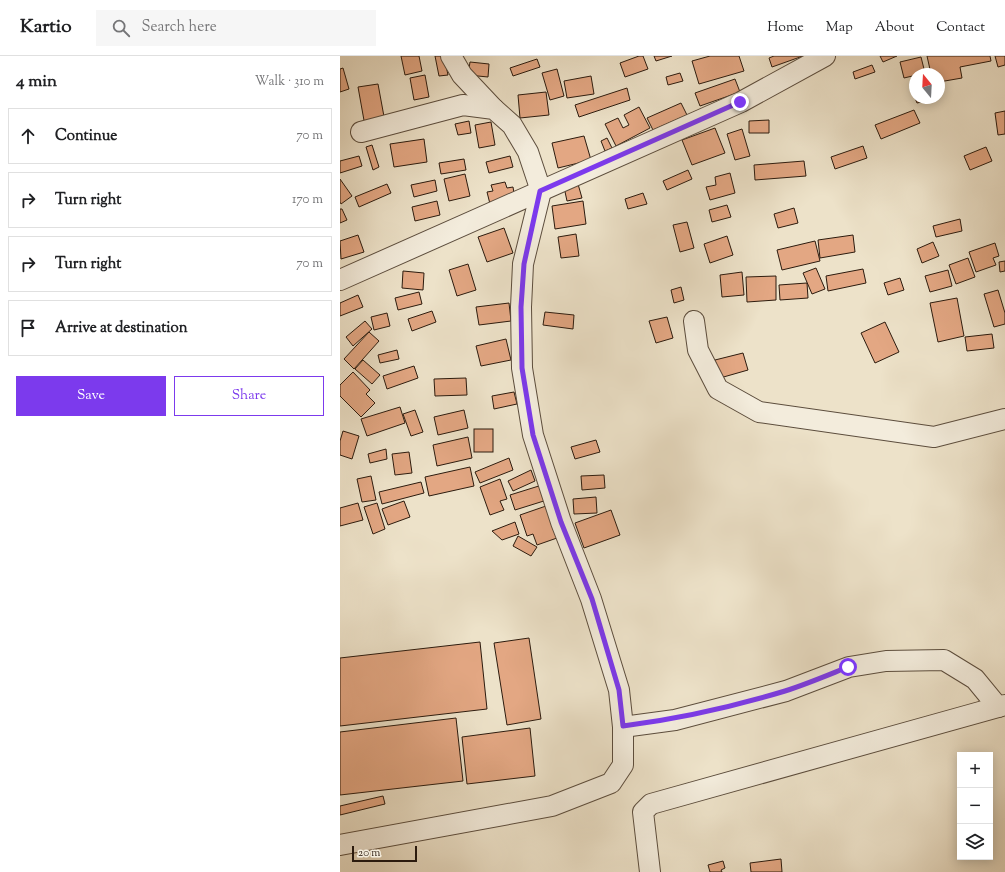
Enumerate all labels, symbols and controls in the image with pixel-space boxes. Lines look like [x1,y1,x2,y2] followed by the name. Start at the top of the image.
[96,10,376,46] search box
[20,14,72,41] text: Kartio
[110,17,132,39] icon: search
[142,17,217,38] text: Search here
[767,18,804,38] text: Home
[826,18,853,38] text: Map
[875,18,914,38] text: About
[936,18,985,38] text: Contact
[909,68,945,104] north arrow
[16,70,57,94] text: 4 min
[255,73,324,91] text: Walk · 310 m
[731,93,749,111] route end
[17,125,39,147] icon: ahead
[55,126,117,147] text: Continue
[296,127,323,145] text: 70 m
[17,189,39,211] icon: right
[55,190,121,211] text: Turn right
[292,191,323,209] text: 170 m
[17,253,39,275] icon: right
[55,254,121,275] text: Turn right
[296,255,323,273] text: 70 m
[17,317,39,339] icon: arrive
[55,318,188,339] text: Arrive at destination
[16,376,166,416] button: Save
[174,376,324,416] button: Share
[839,658,857,676] route start
[957,752,993,860] map controls
[957,752,993,788] button: +
[957,788,993,824] button: −
[957,824,993,860] button: layers
[352,844,417,863] scale bar
[358,845,380,861] text: 20 m

